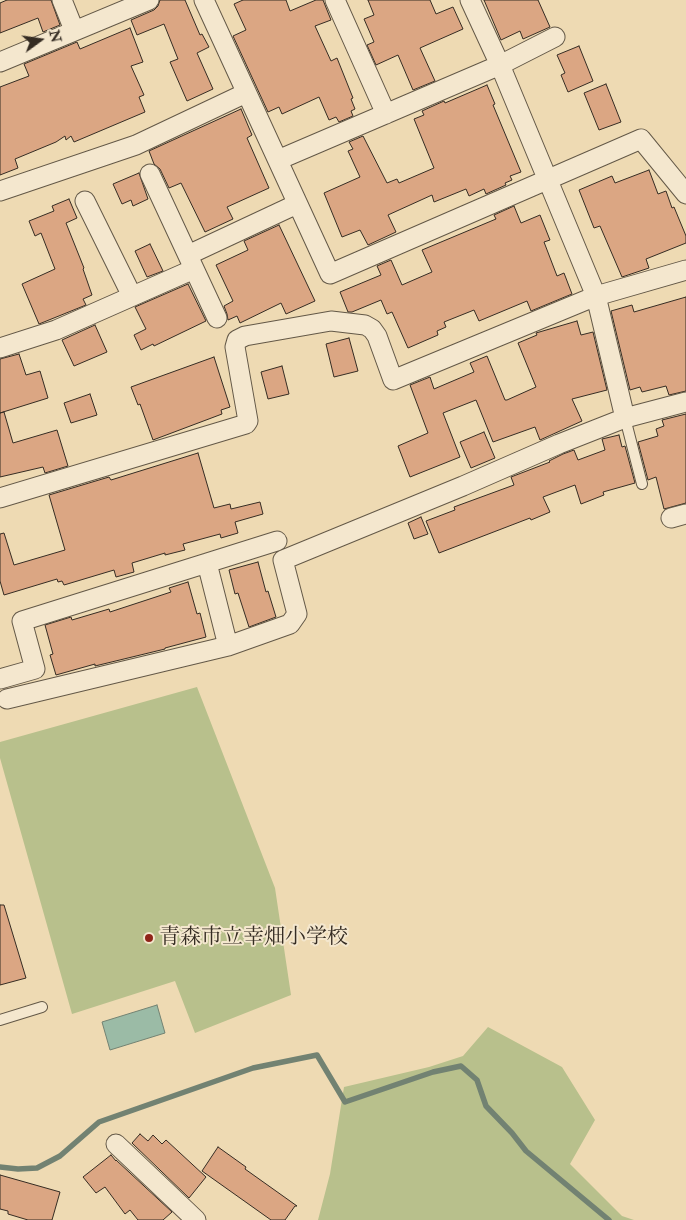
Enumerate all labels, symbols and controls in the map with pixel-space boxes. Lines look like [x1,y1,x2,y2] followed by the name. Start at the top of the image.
[15,15,65,65] north arrow
[45,28,65,44] text: N
[159,925,348,951] place label: 青森市立幸畑小学校
[143,932,155,944] marker: 青森市立幸畑小学校

